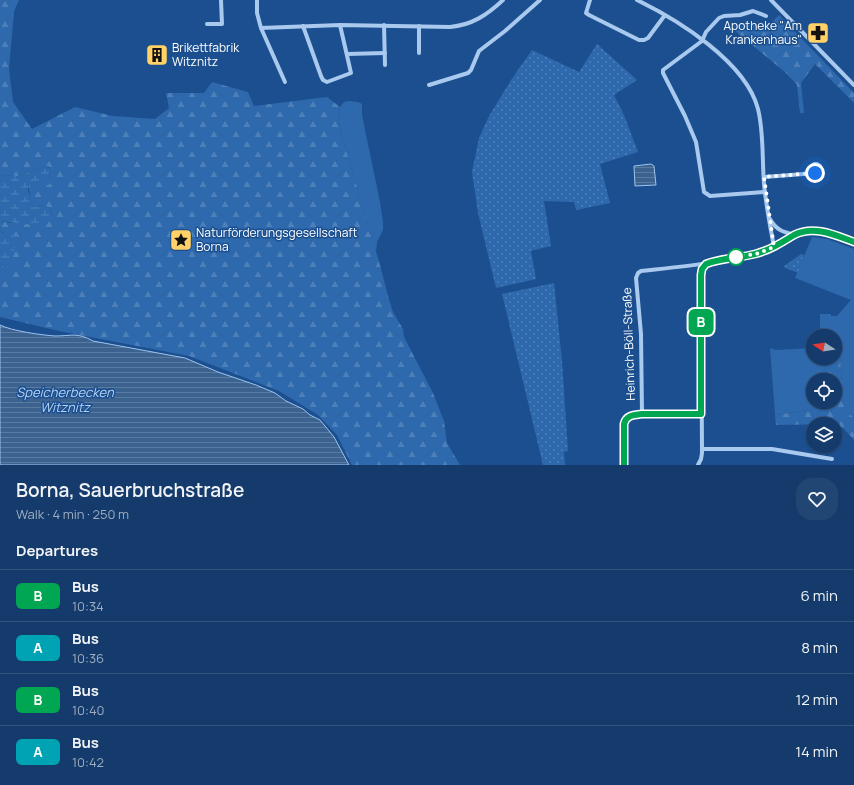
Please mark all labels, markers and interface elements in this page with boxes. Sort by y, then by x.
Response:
place label: Apotheke "Am Krankenhaus" [724,17,802,48]
pharmacy icon: Apotheke "Am Krankenhaus" [805,20,831,46]
place label: Brikettfabrik Witznitz [172,39,240,70]
building icon: Brikettfabrik Witznitz [144,42,170,68]
your location [805,163,825,183]
place label: Naturförderungsgesellschaft Borna [196,224,358,255]
place icon: Naturförderungsgesellschaft Borna [168,227,194,253]
unlabelled marker [727,248,745,266]
street label: Heinrich-Böll-Straße [618,287,639,401]
line badge: B [688,309,714,335]
text: B [697,312,705,331]
north arrow [806,329,842,365]
map controls [806,329,842,453]
button: locate [806,373,842,409]
water label: Speicherbecken Witznitz [16,383,115,416]
button: layers [806,417,842,453]
text: Borna, Sauerbruchstraße [16,477,244,503]
button: heart [796,478,838,520]
text: Walk · 4 min · 250 m [16,505,129,523]
text: Departures [16,540,98,561]
text: Bus [72,576,99,597]
text: 6 min [801,585,838,606]
text: B [34,586,42,605]
text: 10:34 [72,597,104,615]
text: Bus [72,628,99,649]
text: 8 min [801,637,838,658]
text: A [33,638,43,657]
text: 10:36 [72,649,104,667]
text: Bus [72,680,99,701]
text: 12 min [795,689,838,710]
text: B [34,690,42,709]
text: 10:40 [72,701,104,719]
text: Bus [72,732,99,753]
text: 14 min [795,741,838,762]
text: A [33,742,43,761]
text: 10:42 [72,753,104,771]

